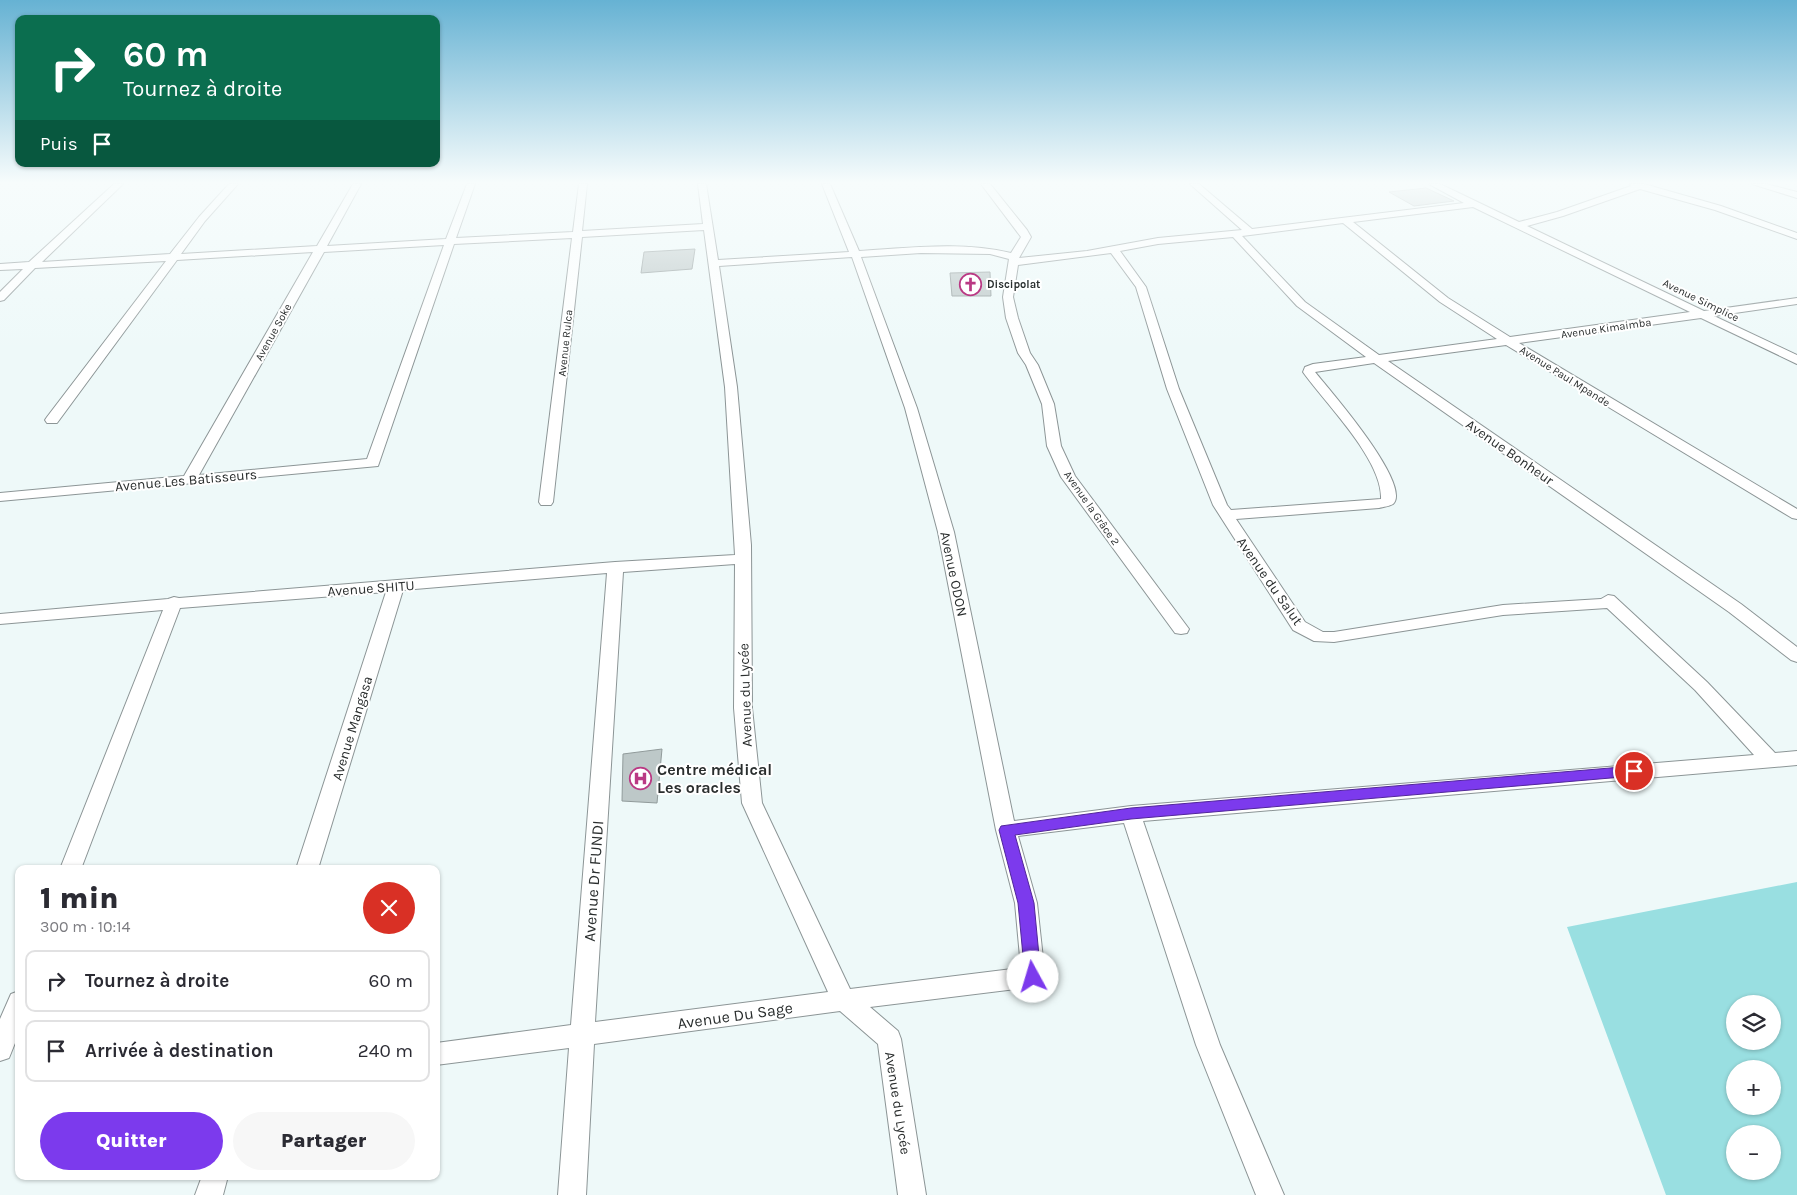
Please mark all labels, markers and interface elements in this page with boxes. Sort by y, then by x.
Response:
text: 60 m [123,34,208,75]
icon: right [40,35,105,100]
text: Tournez à droite [123,76,282,102]
icon: arrive [88,130,116,158]
text: Puis [40,133,78,155]
church icon: Discipolat [959,272,983,296]
street label: Avenue Simplice [1661,276,1741,325]
place label: Discipolat [987,278,1041,291]
street label: Avenue Soke [252,301,295,363]
street label: Avenue Rulca [556,309,575,377]
street label: Avenue Kimaimba [1560,316,1652,341]
street label: Avenue Paul Mpande [1517,343,1613,410]
street label: Avenue Bonheur [1462,416,1558,490]
street label: Avenue Les Batisseurs [114,466,258,495]
street label: Avenue la Grâce 2 [1061,469,1122,548]
street label: Avenue ODON [936,530,971,618]
street label: Avenue du Salut [1233,534,1306,628]
street label: Avenue SHITU [327,577,415,600]
street label: Avenue du Lycée [735,643,756,747]
street label: Avenue Mangasa [329,674,376,782]
pin [1613,750,1655,792]
icon: arrive [1620,757,1648,785]
place label: Centre médical Les oracles [657,760,772,797]
hospital icon: Centre médical Les oracles [629,766,653,790]
street label: Avenue Dr FUNDI [580,820,607,942]
text: 1 min [40,880,119,916]
button: close [363,882,415,934]
text: 300 m · 10:14 [40,917,130,936]
position arrow [1006,950,1058,1002]
icon: right [42,967,70,995]
text: Tournez à droite [85,970,229,992]
text: 60 m [369,970,413,992]
map controls [1726,995,1781,1180]
button: layers [1726,995,1781,1050]
street label: Avenue Du Sage [676,998,794,1033]
icon: arrive [42,1037,70,1065]
text: Arrivée à destination [85,1040,274,1062]
text: 240 m [358,1040,413,1062]
street label: Avenue du Lycée [881,1050,914,1156]
button: + [1726,1060,1781,1115]
button: Quitter [40,1112,223,1170]
button: Partager [233,1112,415,1170]
button: − [1726,1125,1781,1180]

